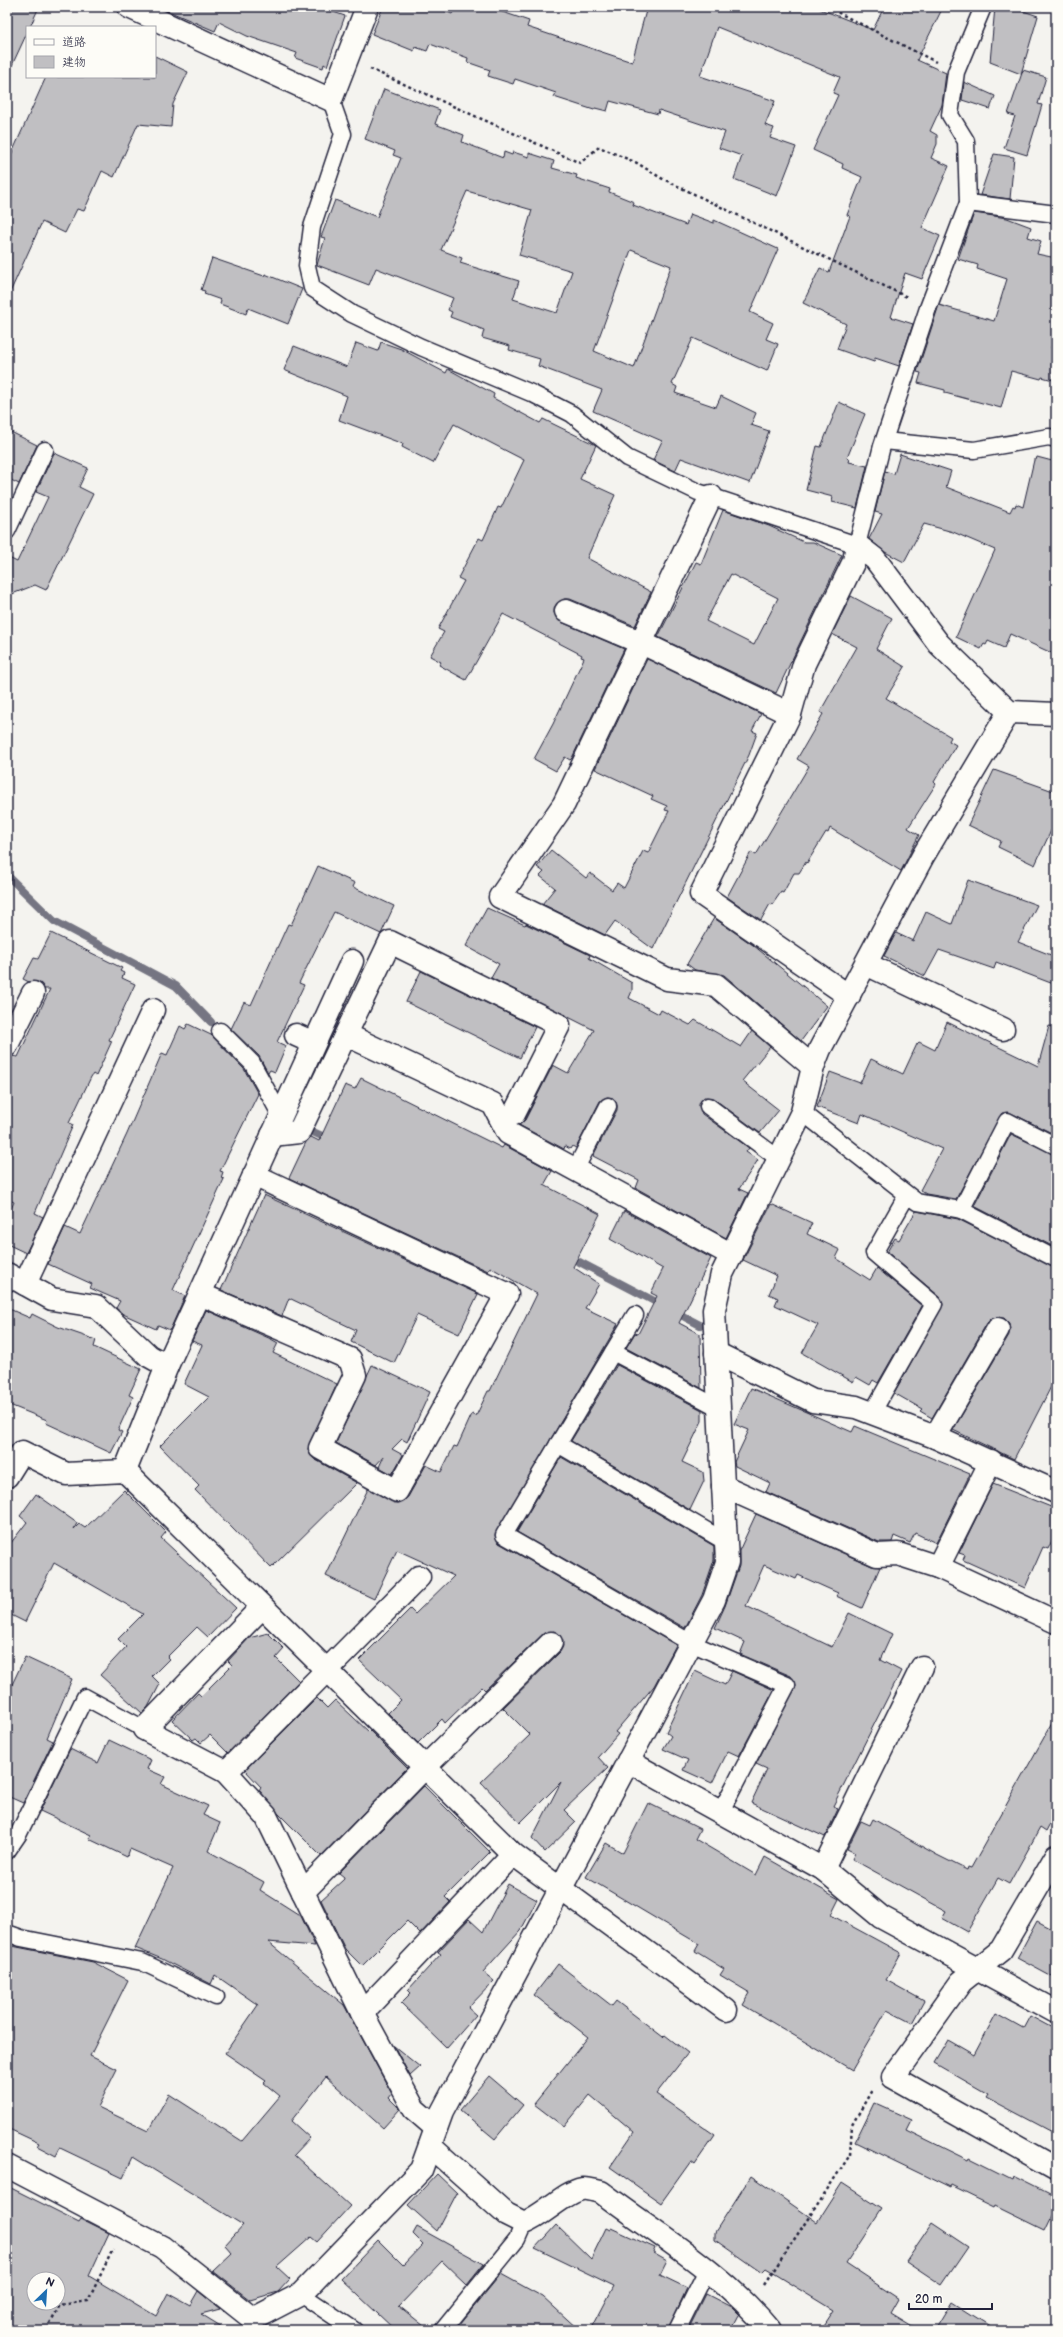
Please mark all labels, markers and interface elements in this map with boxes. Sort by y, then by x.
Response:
legend [26,26,156,78]
text: 道路 [62,35,86,50]
text: 建物 [62,55,86,70]
north arrow [26,2271,66,2311]
text: N [44,2275,57,2290]
scale bar [909,2285,992,2311]
text: 20 m [915,2292,942,2307]

